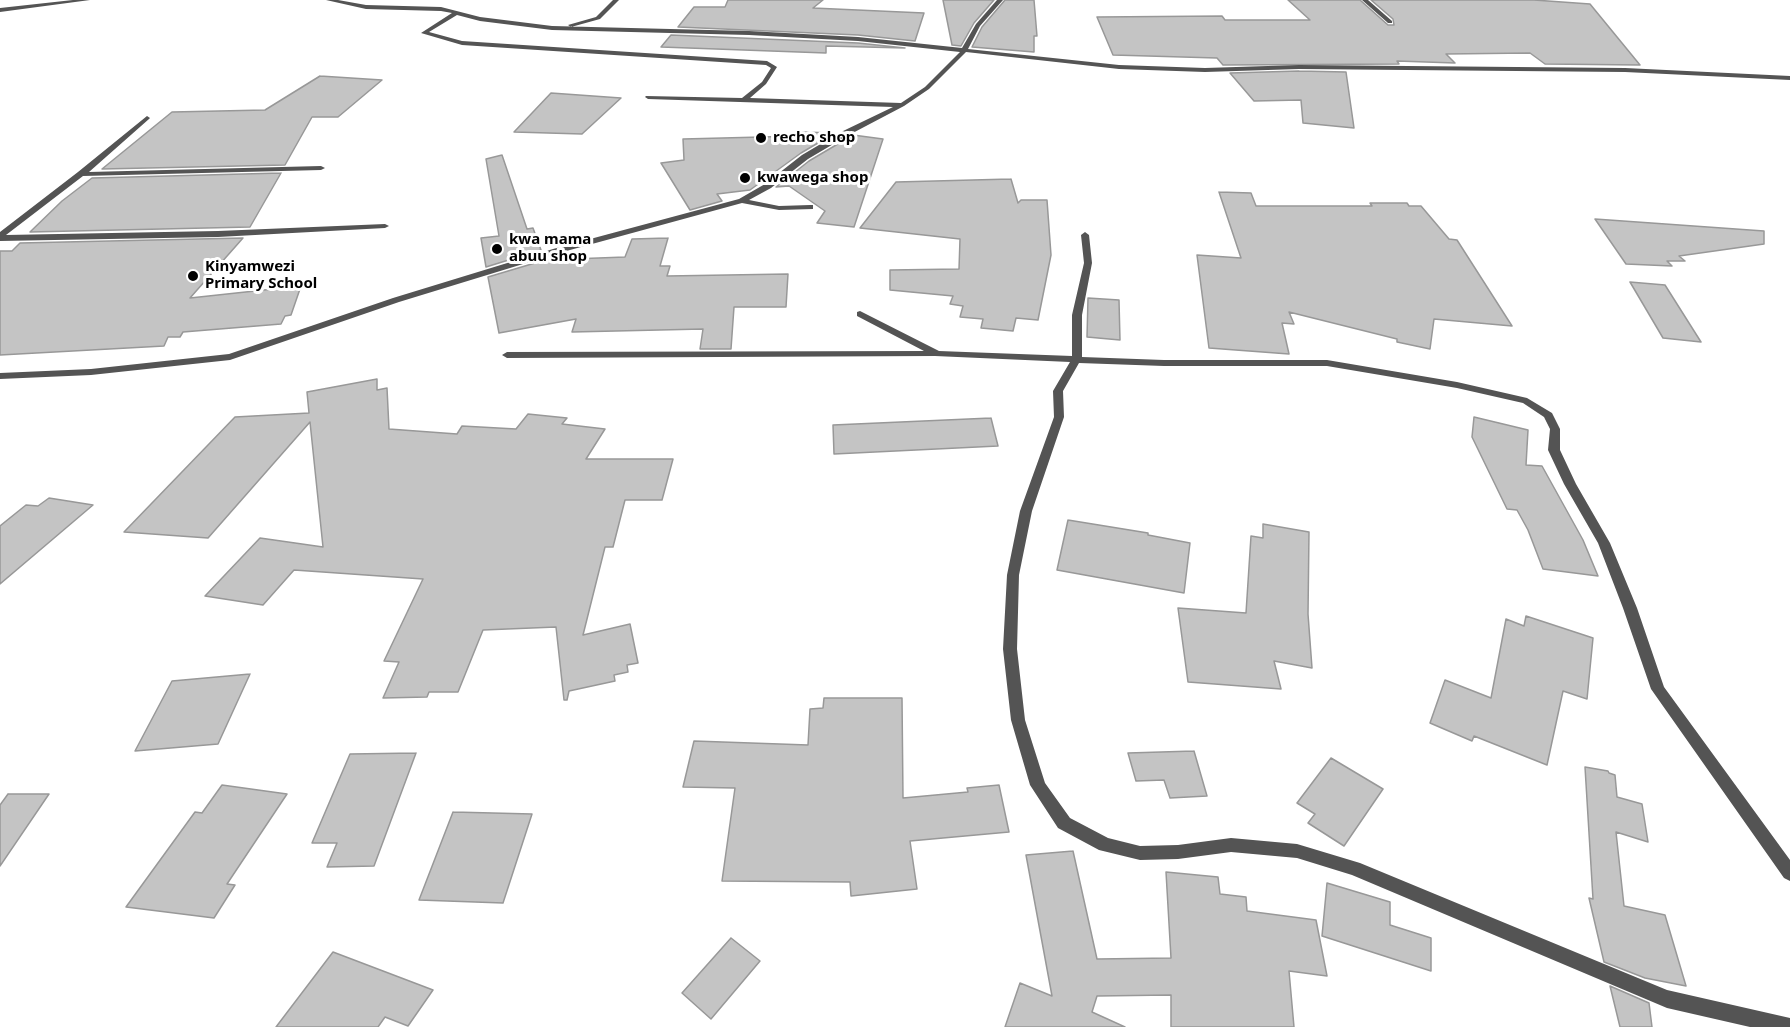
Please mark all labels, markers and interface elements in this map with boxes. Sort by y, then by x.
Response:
place label: recho shop [773,129,855,147]
marker: recho shop [754,131,768,145]
place label: kwawega shop [757,169,868,187]
marker: kwawega shop [738,171,752,185]
place label: kwa mama abuu shop [509,231,591,266]
marker: kwa mama abuu shop [490,242,504,256]
place label: Kinyamwezi Primary School [205,258,317,293]
marker: Kinyamwezi Primary School [186,269,200,283]

